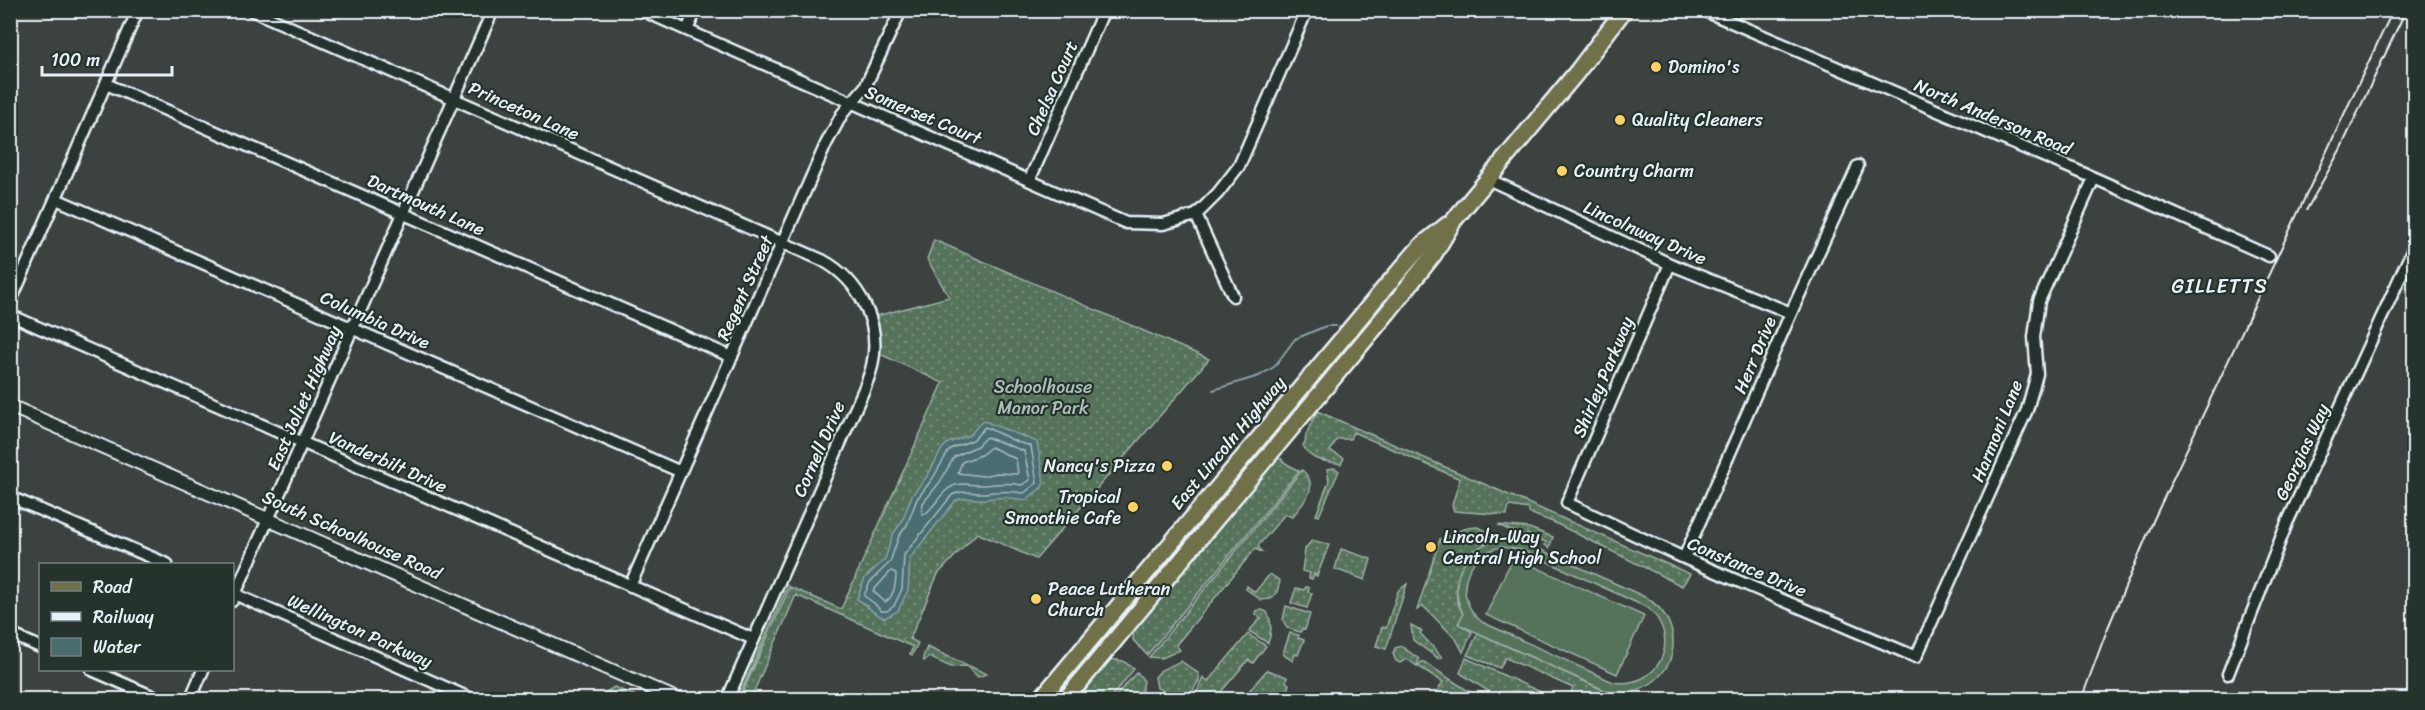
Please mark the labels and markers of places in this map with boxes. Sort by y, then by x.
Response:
place label: Domino's [1668,51,1740,83]
marker: Domino's [1649,60,1663,74]
place label: Quality Cleaners [1632,104,1764,136]
marker: Quality Cleaners [1613,113,1627,127]
place label: Country Charm [1574,155,1694,187]
marker: Country Charm [1555,164,1569,178]
place label: Nancy's Pizza [1044,450,1156,482]
marker: Nancy's Pizza [1160,459,1174,473]
place label: Tropical Smoothie Cafe [1004,481,1122,534]
marker: Tropical Smoothie Cafe [1126,500,1140,514]
place label: Lincoln-Way Central High School [1443,521,1602,574]
marker: Lincoln-Way Central High School [1424,540,1438,554]
place label: Peace Lutheran Church [1048,573,1170,626]
marker: Peace Lutheran Church [1029,592,1043,606]

